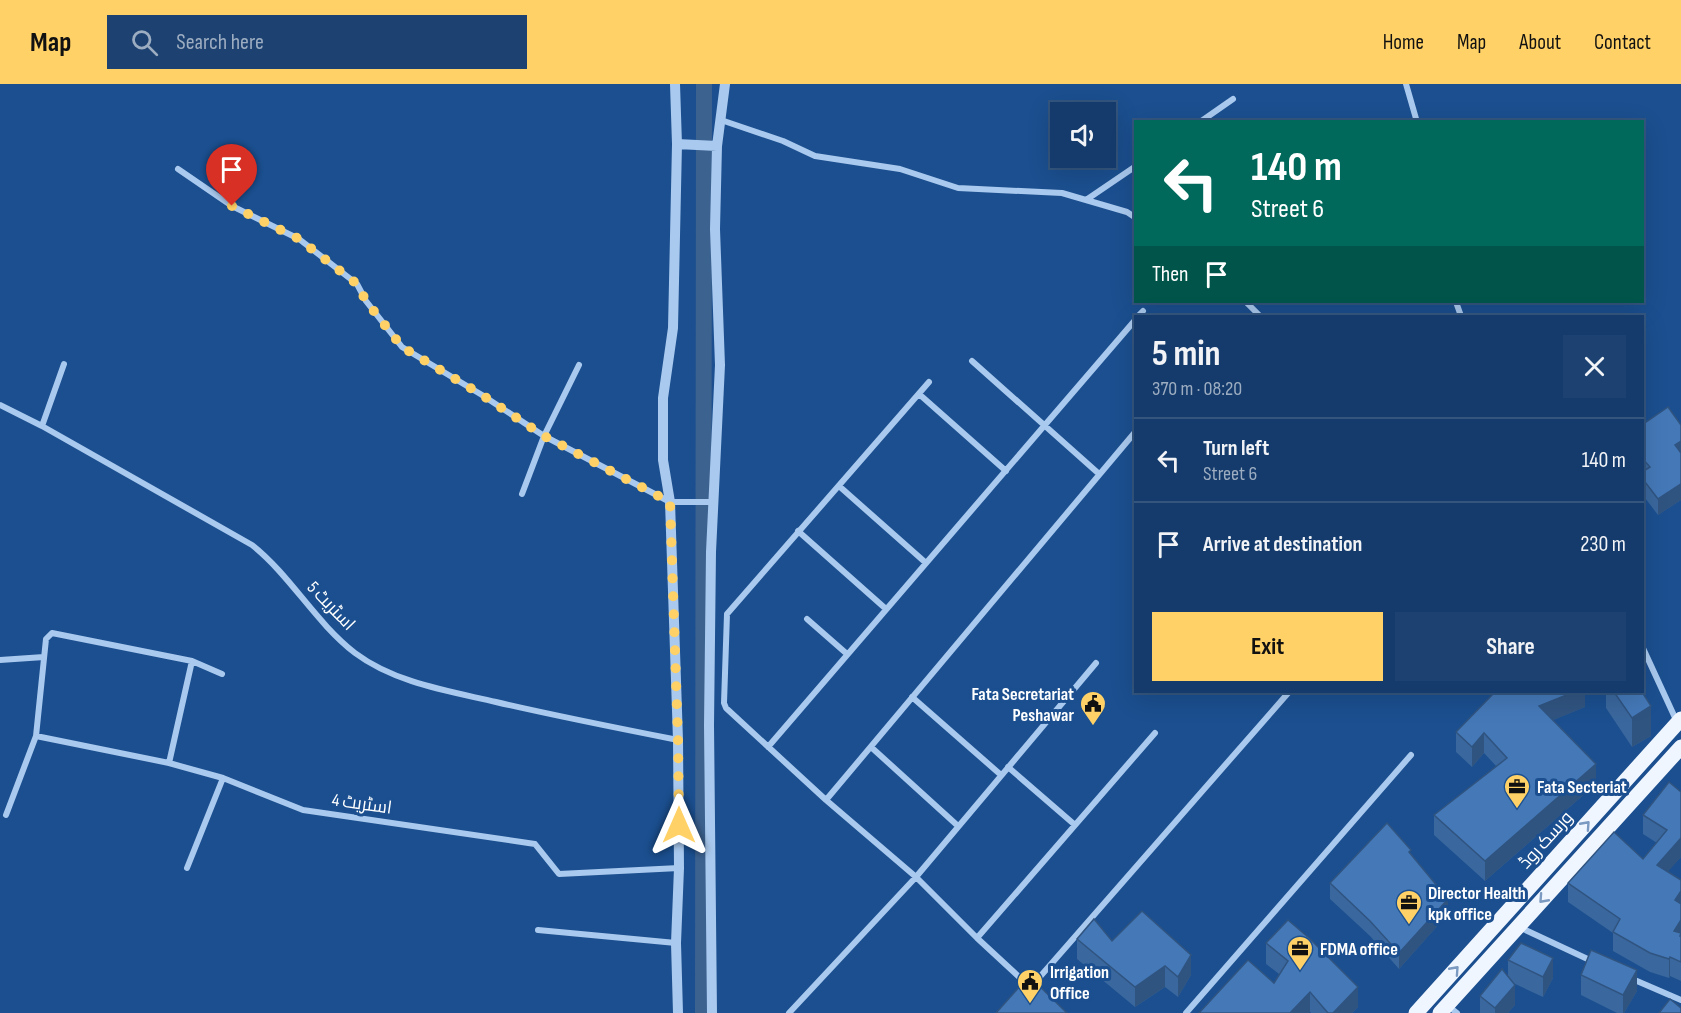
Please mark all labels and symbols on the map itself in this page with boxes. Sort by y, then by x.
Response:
pin [206,144,257,206]
street label: اسٹریٹ 5 [303,577,359,635]
place label: Fata Secretariat Peshawar [971,684,1074,726]
public building icon: Fata Secretariat Peshawar [1078,689,1108,727]
office icon: Fata Secteriat [1502,772,1532,810]
place label: Fata Secteriat [1537,777,1627,798]
street label: اسٹریٹ 4 [331,789,393,819]
position arrow [647,793,711,857]
street label: ورسک روڈ [1515,807,1577,873]
one-way arrow [1578,821,1589,832]
place label: Director Health kpk office [1428,883,1526,925]
office icon: Director Health kpk office [1394,888,1424,926]
one-way arrow [1539,893,1550,903]
office icon: FDMA office [1285,934,1315,972]
place label: FDMA office [1320,939,1398,960]
place label: Irrigation Office [1050,962,1109,1004]
one-way arrow [1448,966,1459,976]
public building icon: Irrigation Office [1015,967,1045,1005]

